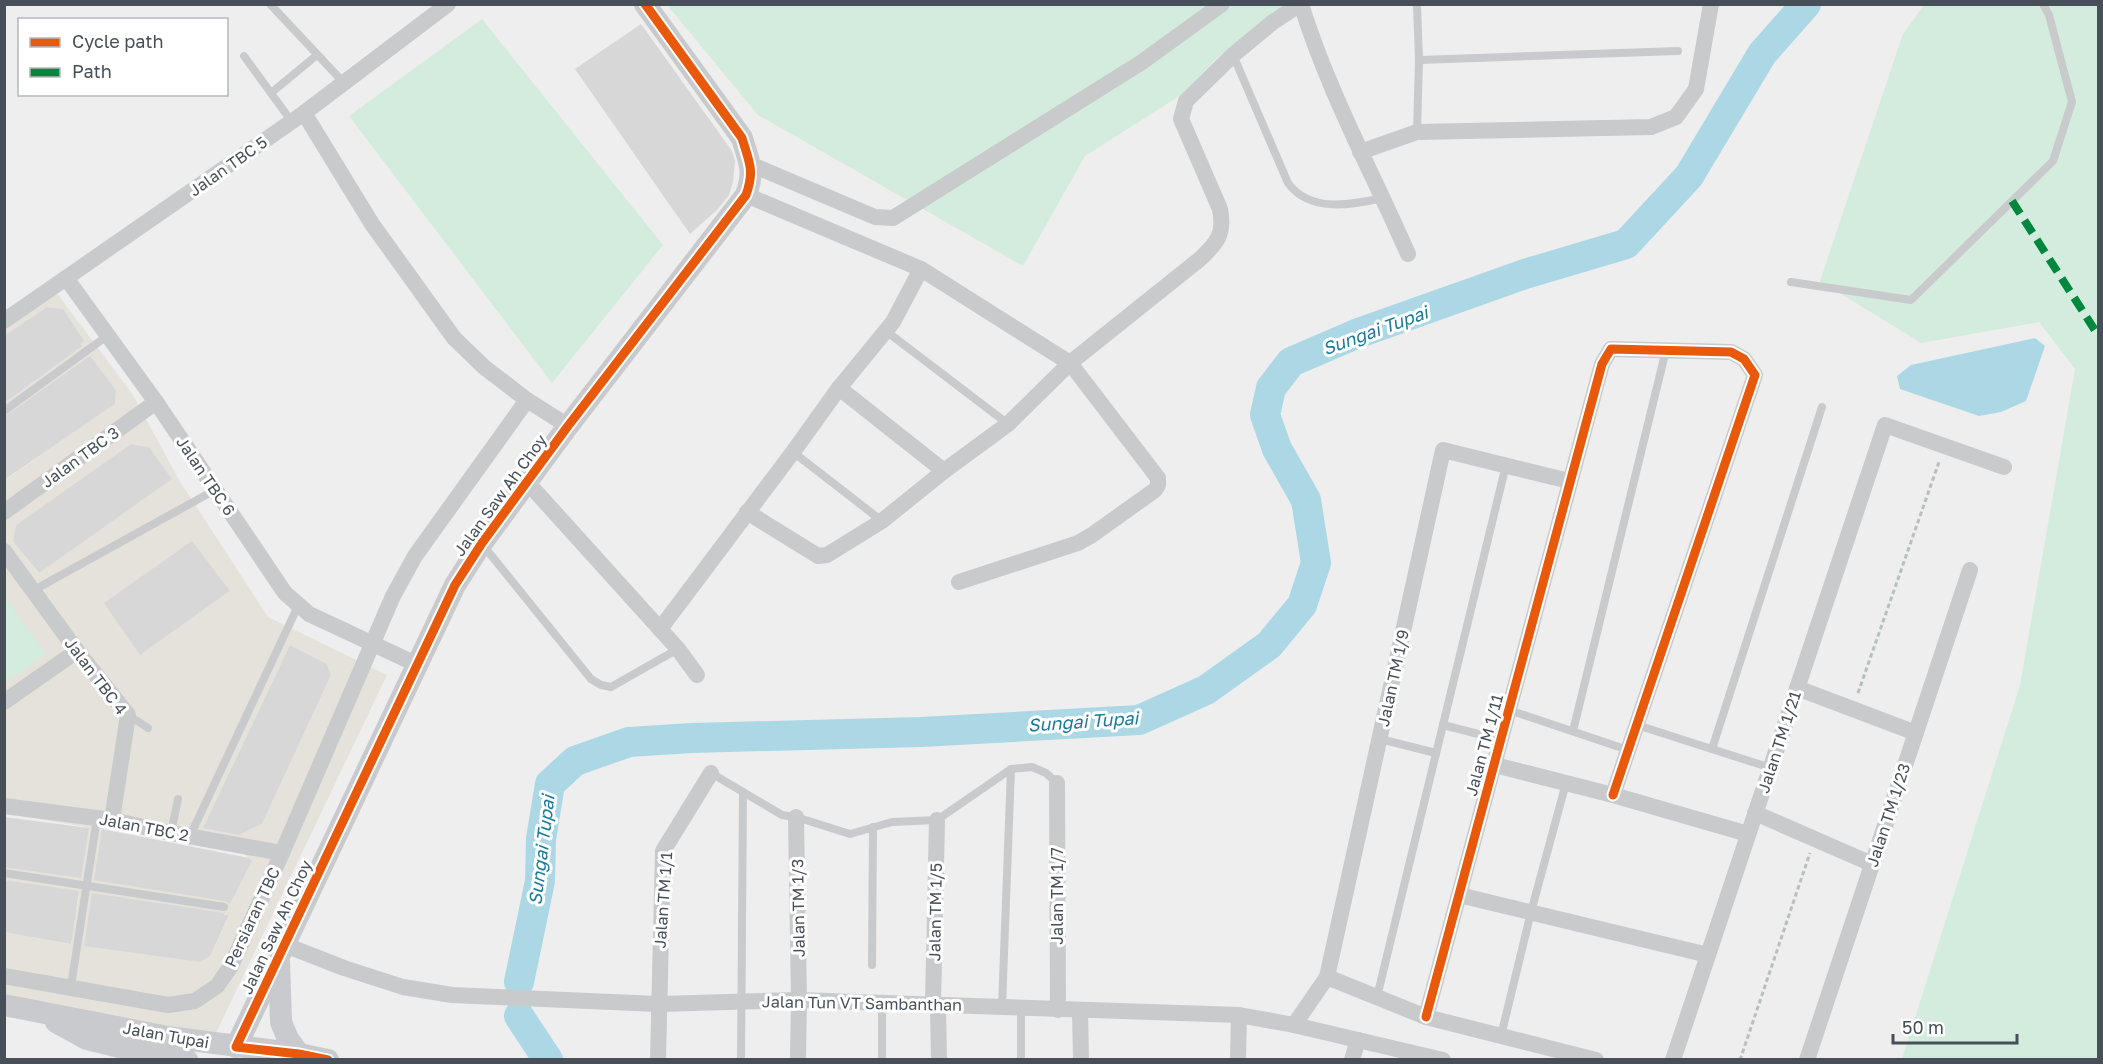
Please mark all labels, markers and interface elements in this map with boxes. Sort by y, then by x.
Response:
legend [18,18,228,96]
text: Cycle path [72,30,164,52]
text: Path [72,60,112,82]
street label: Jalan TBC 5 [185,132,271,200]
water label: Sungai Tupai [1319,300,1433,359]
street label: Jalan TBC 3 [37,422,123,492]
street label: Jalan Saw Ah Choy [449,430,551,560]
street label: Jalan TBC 6 [172,433,240,519]
street label: Jalan TM 1/9 [1373,628,1413,728]
street label: Jalan TBC 4 [61,634,131,718]
street label: Jalan TM 1/21 [1753,688,1805,796]
street label: Jalan TM 1/11 [1461,692,1507,798]
water label: Sungai Tupai [1027,706,1141,736]
street label: Jalan TM 1/23 [1862,761,1914,869]
water label: Sungai Tupai [523,792,559,906]
street label: Jalan TBC 2 [98,809,190,845]
street label: Jalan TM 1/7 [1047,847,1067,945]
street label: Jalan TM 1/1 [650,851,676,949]
street label: Jalan Saw Ah Choy [236,857,316,997]
street label: Jalan TM 1/3 [787,859,809,957]
street label: Jalan TM 1/5 [924,863,946,961]
street label: Persiaran TBC [220,864,284,970]
street label: Jalan Tun VT Sambanthan [762,991,962,1015]
scale bar [1893,1007,2018,1045]
text: 50 m [1902,1016,1944,1038]
street label: Jalan Tupai [121,1018,211,1052]

